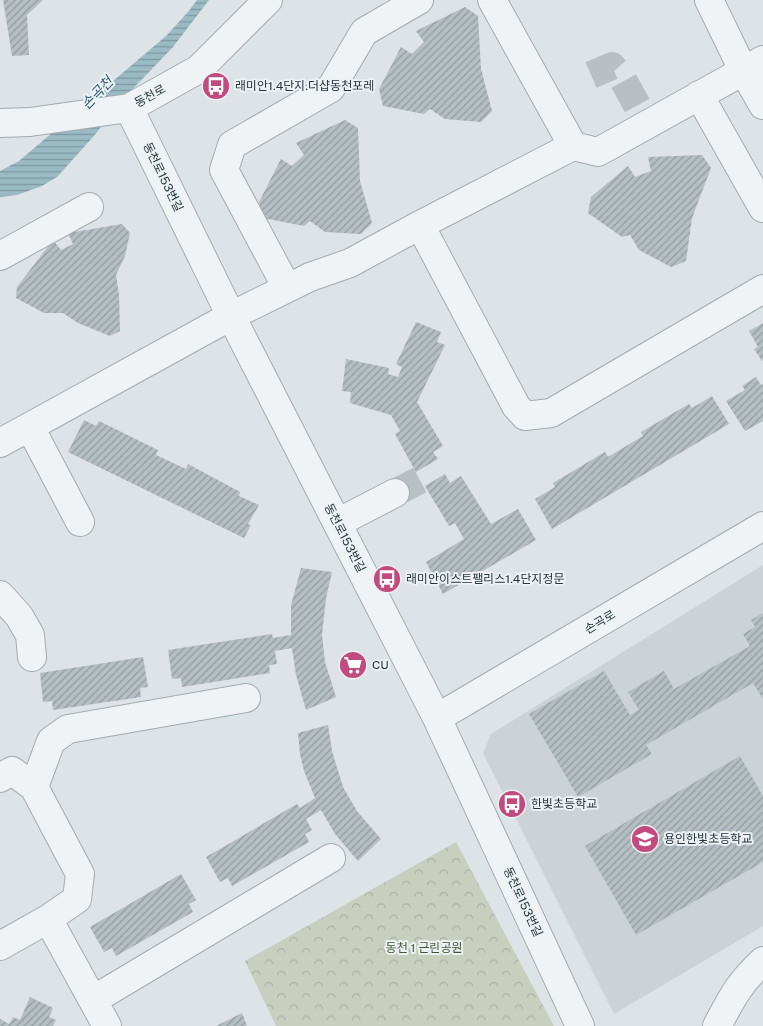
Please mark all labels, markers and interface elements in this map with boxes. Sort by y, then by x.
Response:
bus stop icon: 래미안1.4단지.더샵동천포레 [201,71,231,101]
water label: 손곡천 [78,73,117,112]
place label: 래미안1.4단지.더샵동천포레 [235,79,374,93]
street label: 동천로 [132,82,168,110]
street label: 동천로153번길 [140,140,186,214]
street label: 동천로153번길 [322,501,368,575]
bus stop icon: 래미안이스트팰리스1.4단지정문 [372,564,402,594]
place label: 래미안이스트팰리스1.4단지정문 [406,572,565,586]
street label: 손곡로 [582,607,618,637]
supermarket icon: CU [338,650,368,680]
place label: CU [372,658,389,672]
bus stop icon: 한빛초등학교 [497,789,527,819]
place label: 한빛초등학교 [531,797,597,811]
school or university icon: 용인한빛초등학교 [630,824,660,854]
place label: 용인한빛초등학교 [664,832,752,846]
street label: 동천로153번길 [501,865,545,939]
park label: 동천 1 근린공원 [386,941,462,955]

